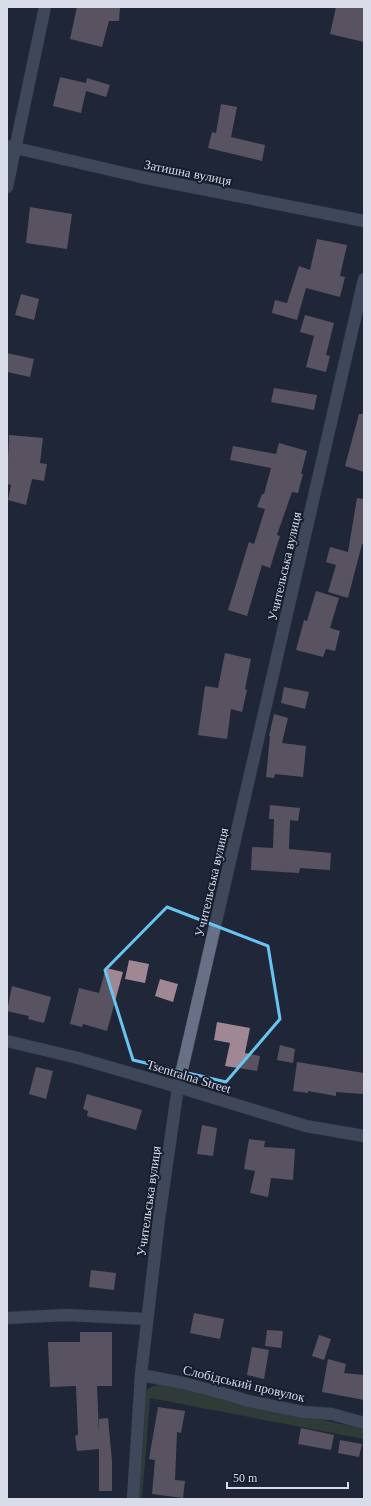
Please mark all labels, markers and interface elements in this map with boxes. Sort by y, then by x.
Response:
street label: Затишна вулиця [143,157,233,188]
street label: Учительська вулиця [265,510,304,622]
street label: Учительська вулиця [192,826,231,938]
street label: Tsentralna Street [145,1057,233,1097]
street label: Учительська вулиця [133,1145,164,1257]
street label: Слобідський провулок [182,1362,307,1405]
scale bar [227,1464,348,1490]
text: 50 m [233,1471,258,1485]

